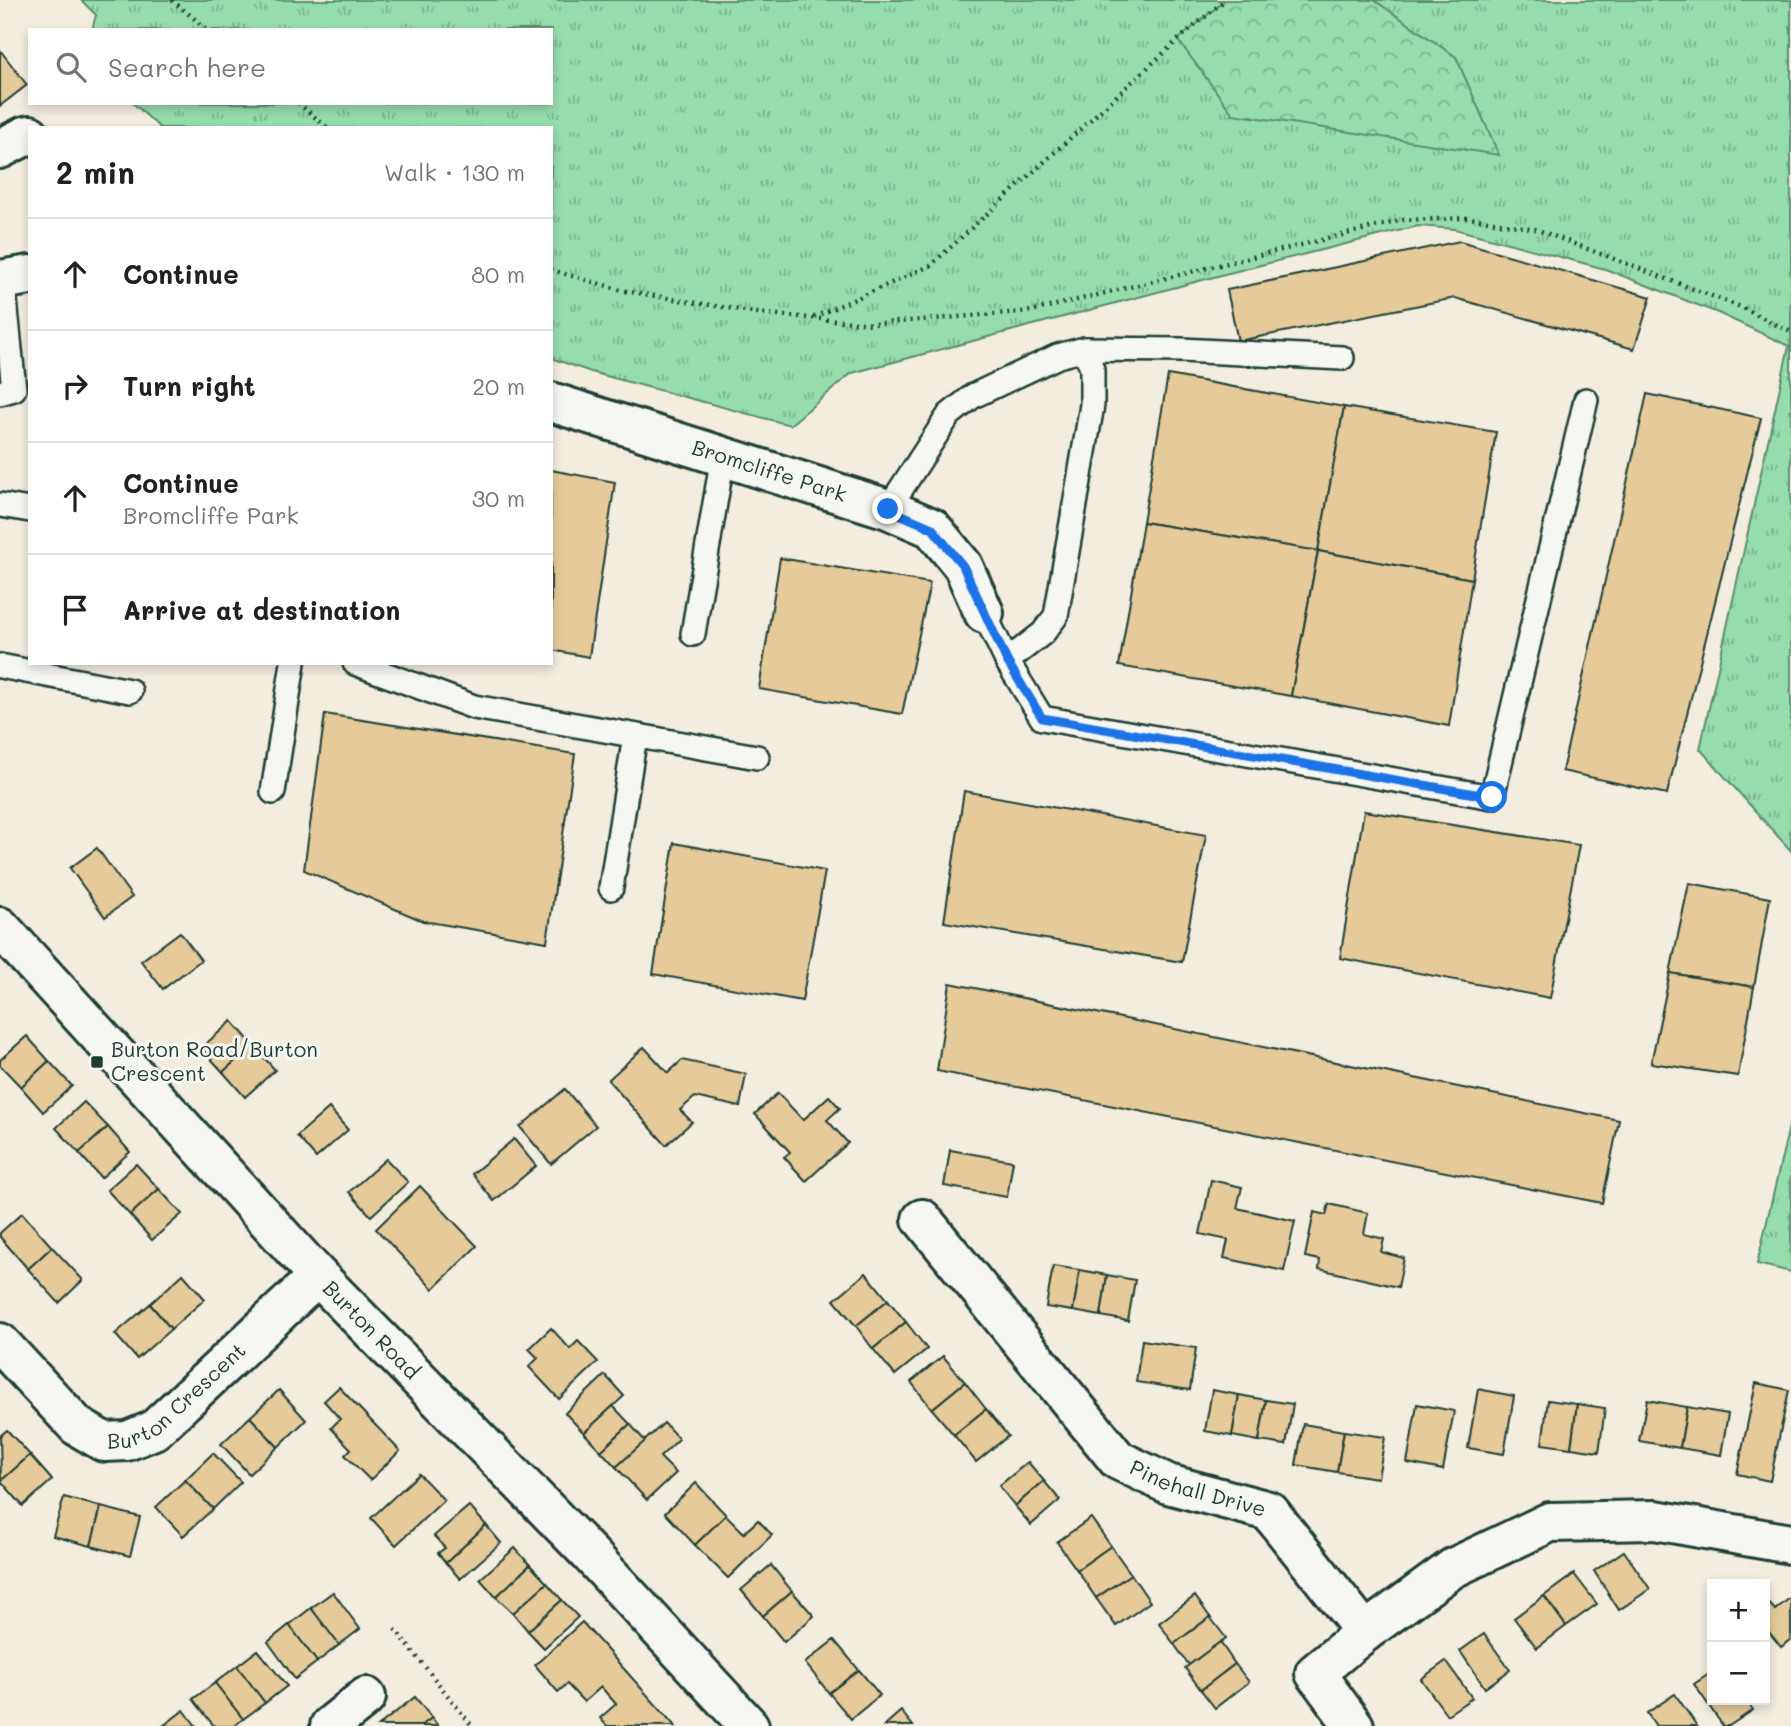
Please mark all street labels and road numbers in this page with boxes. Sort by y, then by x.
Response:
street label: Bromcliffe Park [689,433,850,507]
street label: Burton Road [318,1274,426,1384]
street label: Burton Crescent [107,1336,251,1454]
street label: Pinehall Drive [1126,1453,1269,1522]

